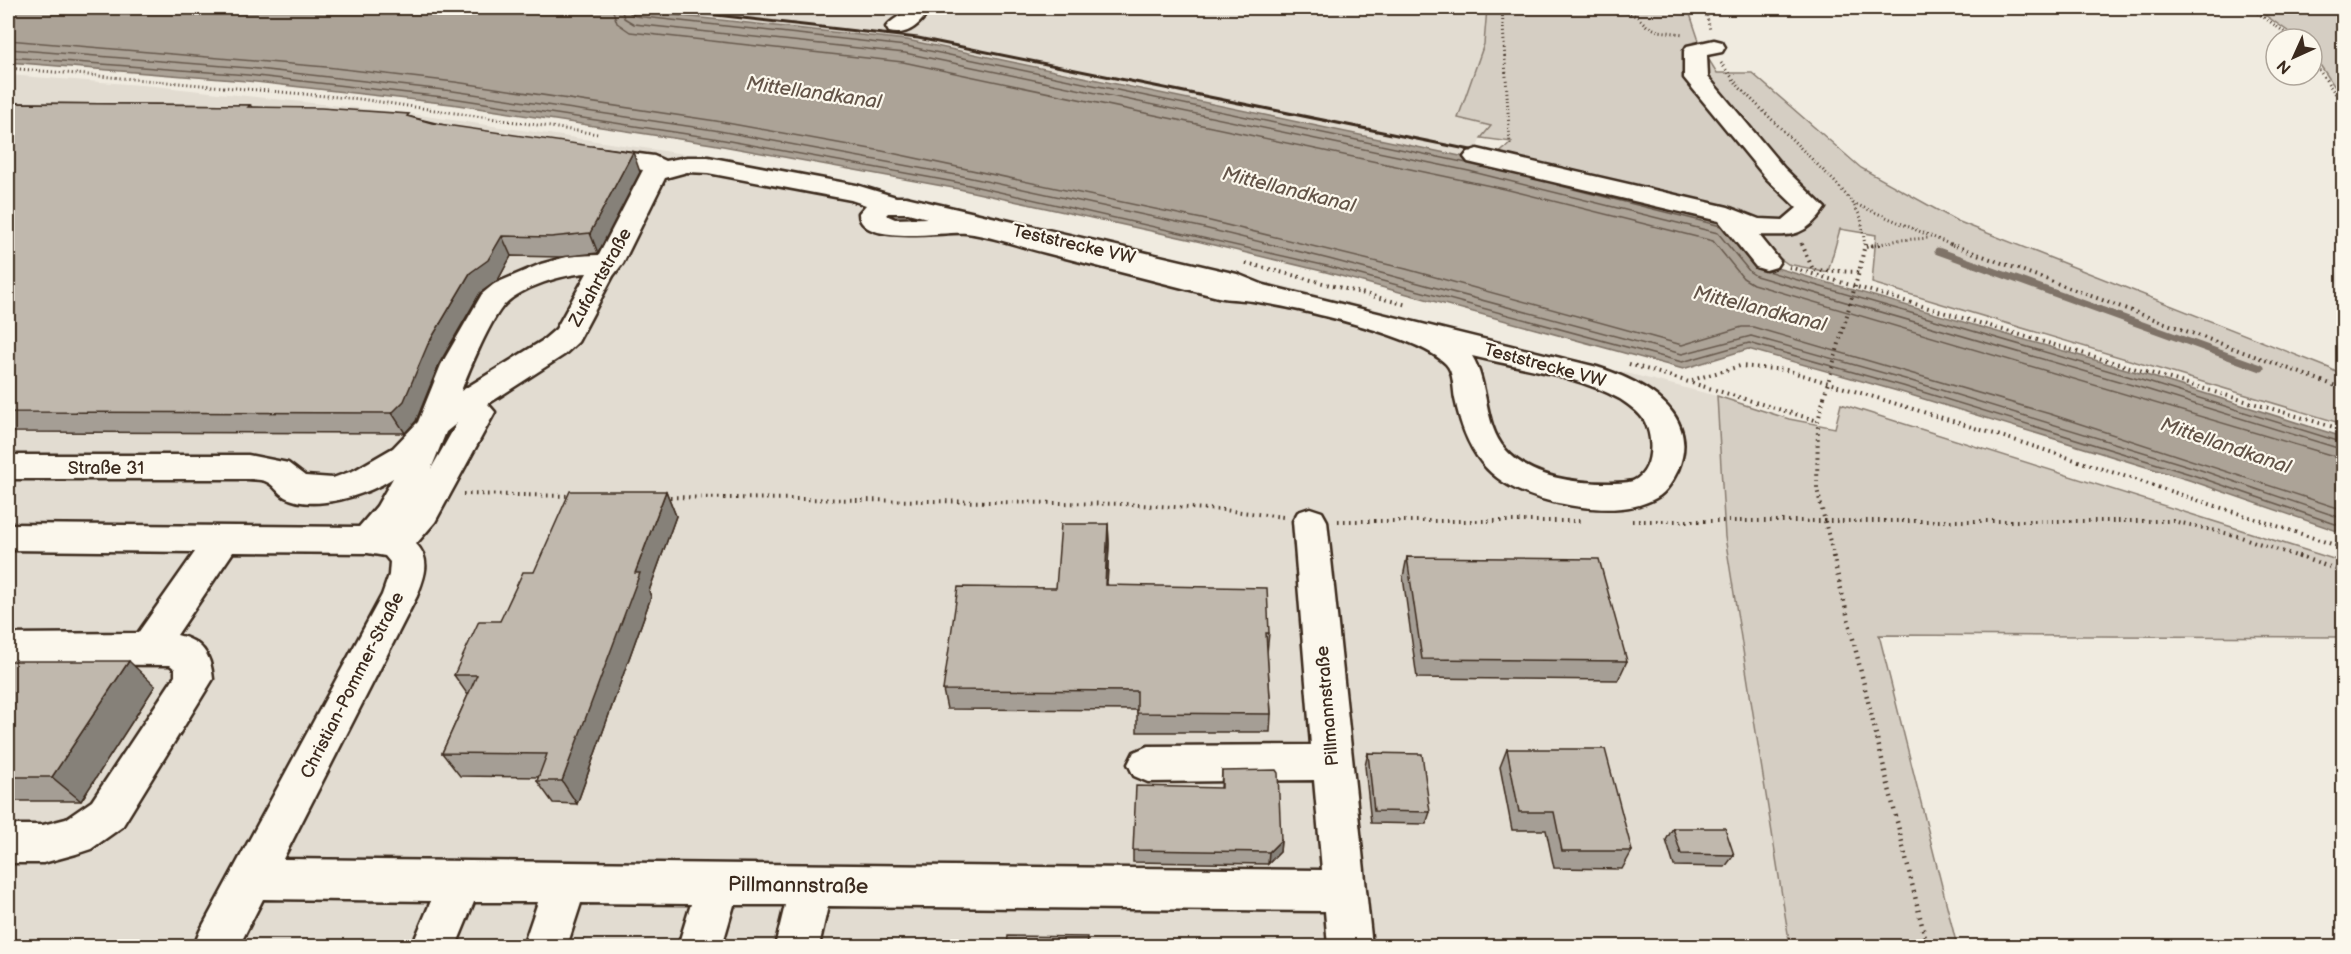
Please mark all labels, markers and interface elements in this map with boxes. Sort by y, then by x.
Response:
north arrow [2264,27,2324,87]
text: N [2273,56,2295,78]
water label: Mittellandkanal [745,72,884,115]
water label: Mittellandkanal [1220,162,1359,218]
street label: Teststrecke VW [1010,220,1138,269]
street label: Zufahrtstraße [564,224,636,331]
water label: Mittellandkanal [1691,281,1830,337]
street label: Teststrecke VW [1481,339,1609,392]
water label: Mittellandkanal [2157,412,2295,480]
street label: Straße 31 [68,458,144,479]
street label: Christian-Pommer-Straße [296,588,409,782]
street label: Pillmannstraße [1312,645,1343,767]
street label: Pillmannstraße [728,872,868,899]

